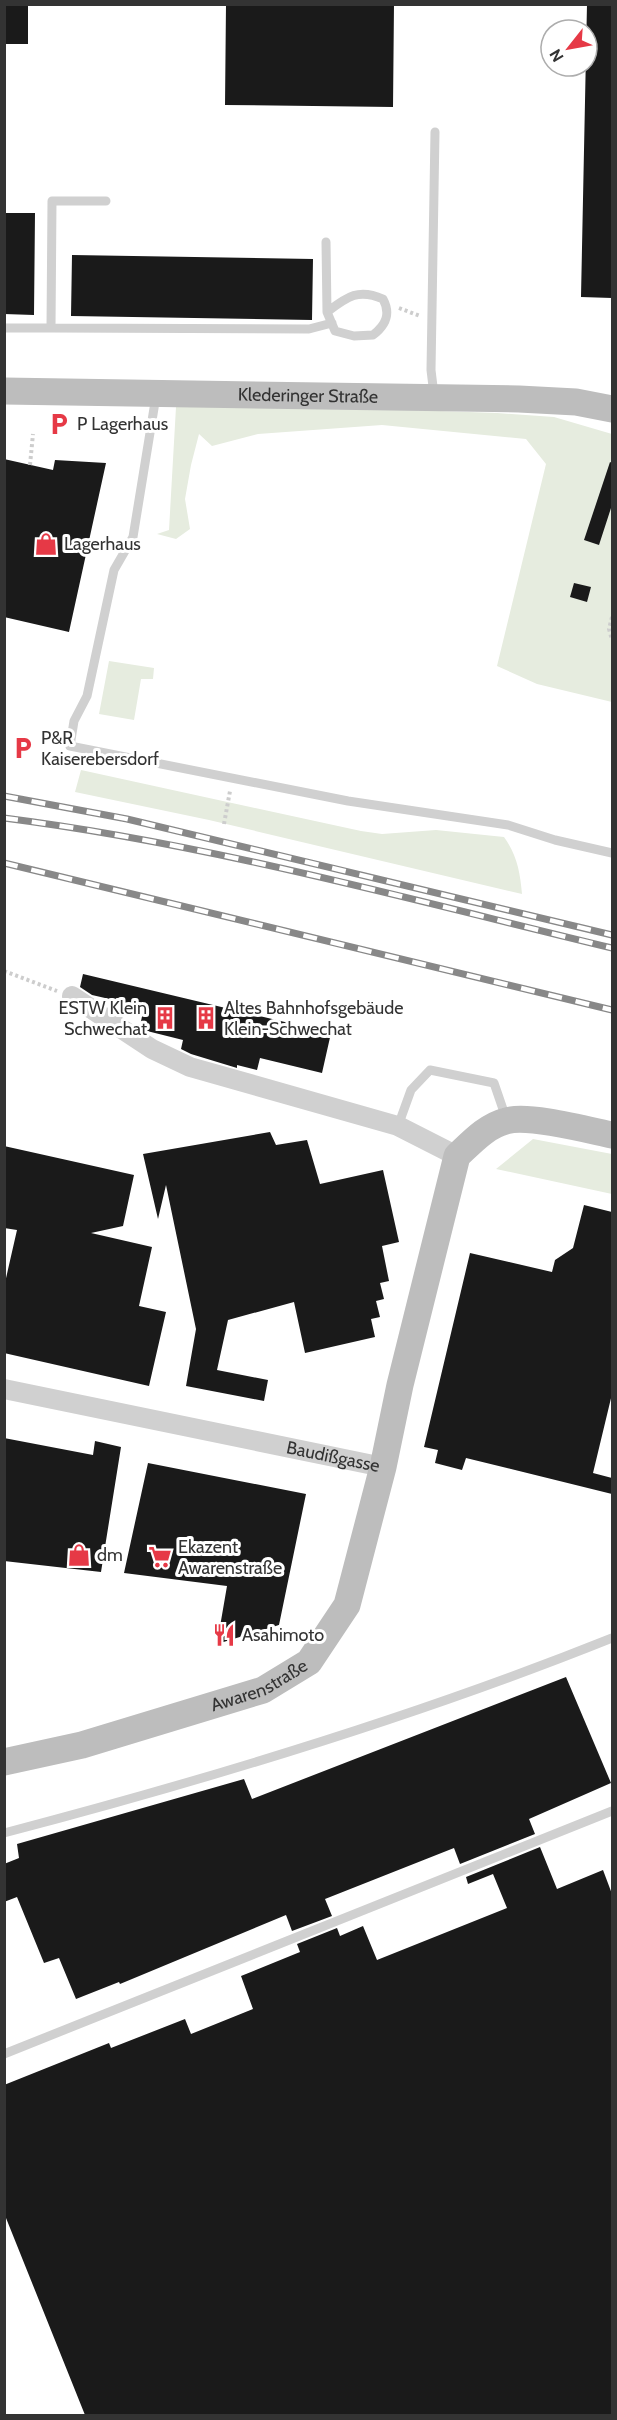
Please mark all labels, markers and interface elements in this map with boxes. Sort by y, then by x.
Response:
north arrow [539,18,599,78]
text: N [546,46,568,65]
street label: Klederinger Straße [238,384,378,408]
parking icon: P Lagerhaus [46,411,72,437]
place label: P Lagerhaus [77,413,168,435]
shop icon: Lagerhaus [33,531,59,557]
place label: Lagerhaus [64,533,141,555]
place label: P&R Kaiserebersdorf [41,727,159,770]
parking icon: P&R Kaiserebersdorf [10,735,36,761]
place label: ESTW Klein Schwechat [58,997,147,1040]
place label: Altes Bahnhofsgebäude Klein-Schwechat [224,997,403,1040]
building icon: ESTW Klein Schwechat [152,1005,178,1031]
building icon: Altes Bahnhofsgebäude Klein-Schwechat [193,1005,219,1031]
street label: Baudißgasse [284,1436,382,1477]
place label: Ekazent Awarenstraße [178,1536,282,1579]
shop icon: dm [66,1542,92,1568]
place label: dm [97,1544,123,1566]
supermarket icon: Ekazent Awarenstraße [147,1544,173,1570]
restaurant icon: Asahimoto [211,1622,237,1648]
place label: Asahimoto [242,1624,324,1646]
street label: Awarenstraße [208,1655,312,1716]

